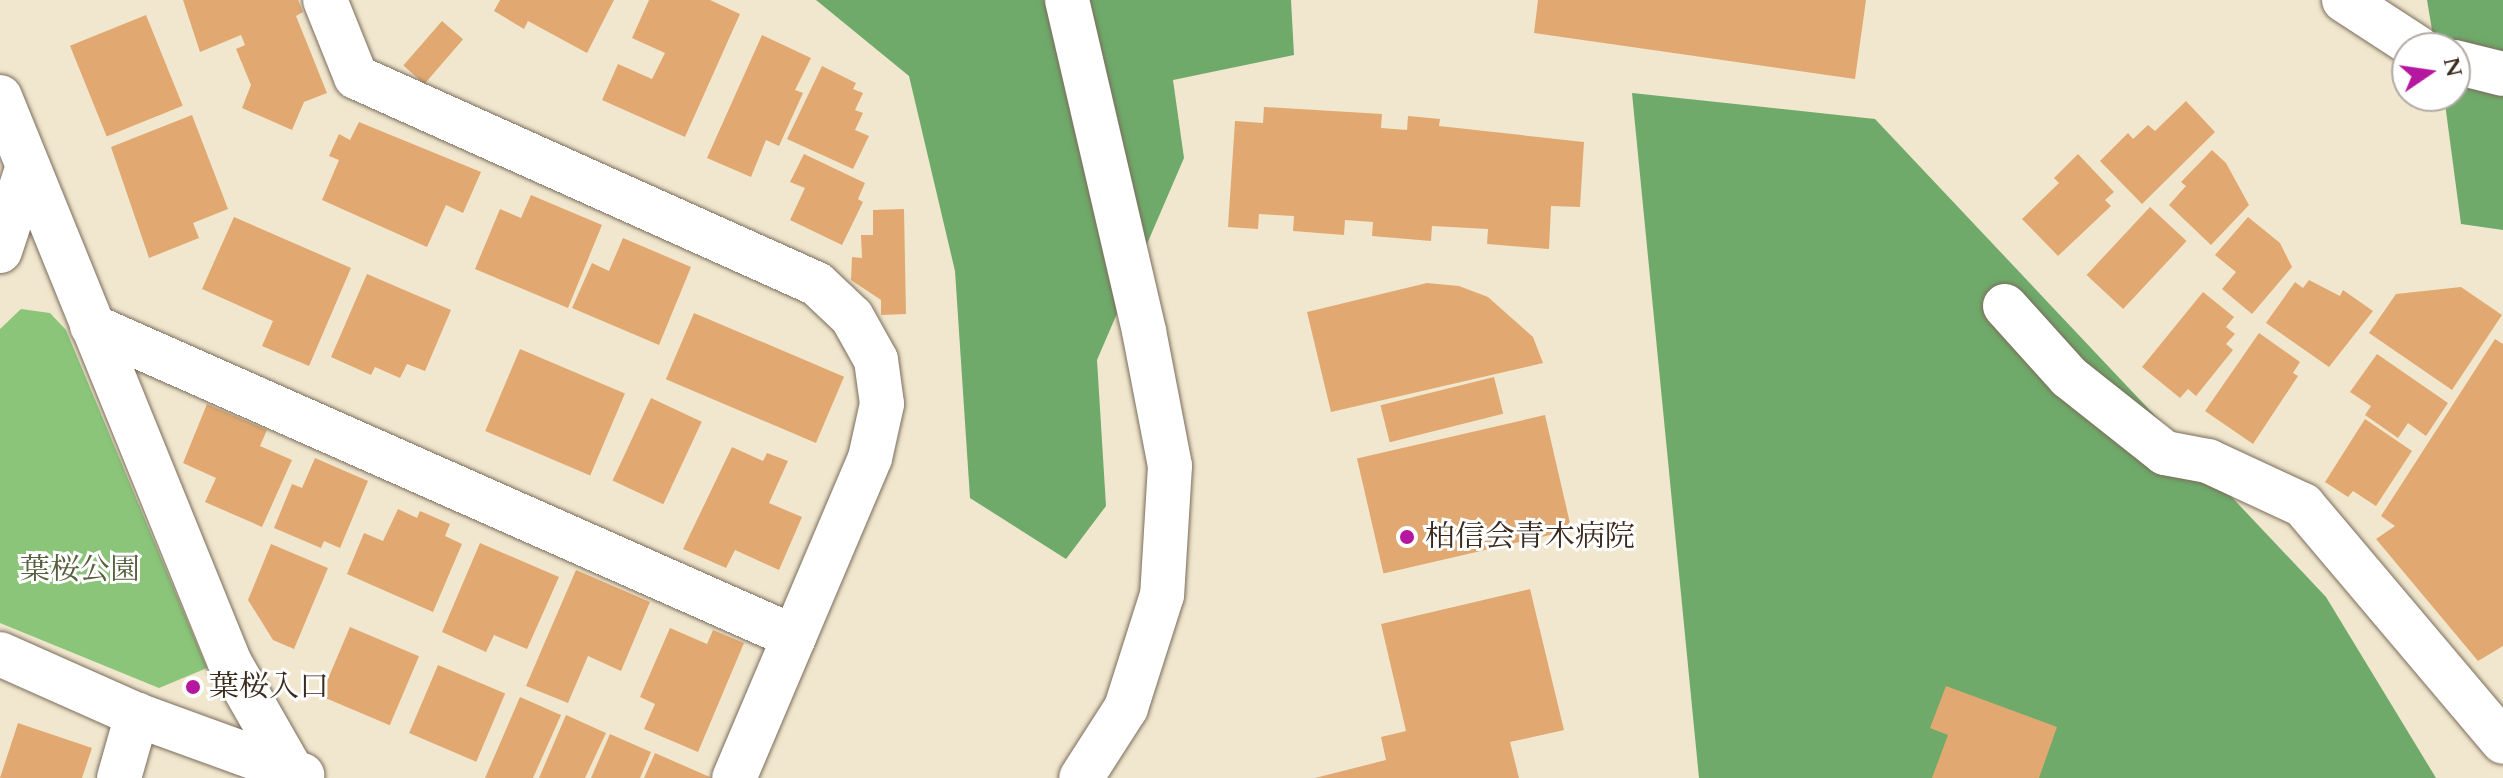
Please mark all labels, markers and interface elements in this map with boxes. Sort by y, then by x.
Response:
north arrow [2391,32,2471,112]
text: N [2436,54,2469,80]
place label: 柏信会青木病院 [1425,519,1635,555]
marker: 柏信会青木病院 [1396,526,1418,548]
park label: 葉桜公園 [20,552,140,588]
place label: 葉桜入口 [209,669,329,705]
marker: 葉桜入口 [184,678,202,696]

